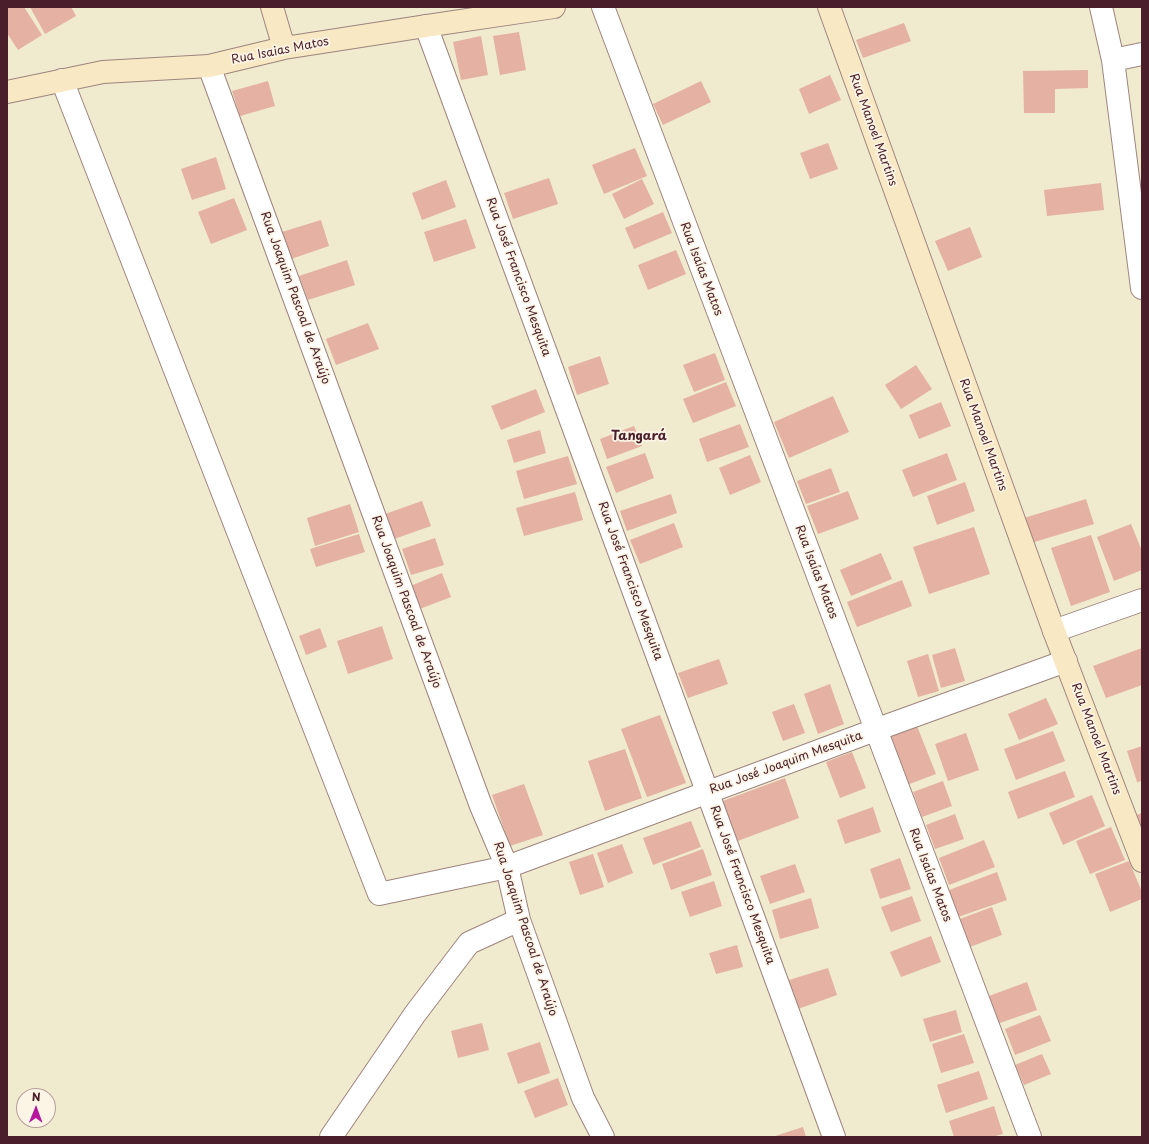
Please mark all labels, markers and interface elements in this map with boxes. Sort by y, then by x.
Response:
street label: Rua Isaias Matos [230,34,330,68]
street label: Rua Manoel Martins [846,72,900,188]
street label: Rua José Francisco Mesquita [483,196,553,358]
street label: Rua Joaquim Pascoal de Araújo [257,210,333,386]
street label: Rua Isaías Matos [677,220,725,318]
street label: Rua Manoel Martins [956,377,1010,493]
district label: Tangará [611,428,667,444]
street label: Rua José Francisco Mesquita [595,500,665,662]
street label: Rua Joaquim Pascoal de Araújo [368,514,444,690]
street label: Rua Isaías Matos [792,523,840,621]
street label: Rua Manoel Martins [1068,681,1124,797]
street label: Rua José Joaquim Mesquita [708,729,864,797]
street label: Rua José Francisco Mesquita [707,804,777,966]
street label: Rua Isaías Matos [906,826,954,924]
street label: Rua Joaquim Pascoal de Araújo [490,840,560,1018]
north arrow [16,1088,56,1128]
text: N [32,1088,41,1105]

